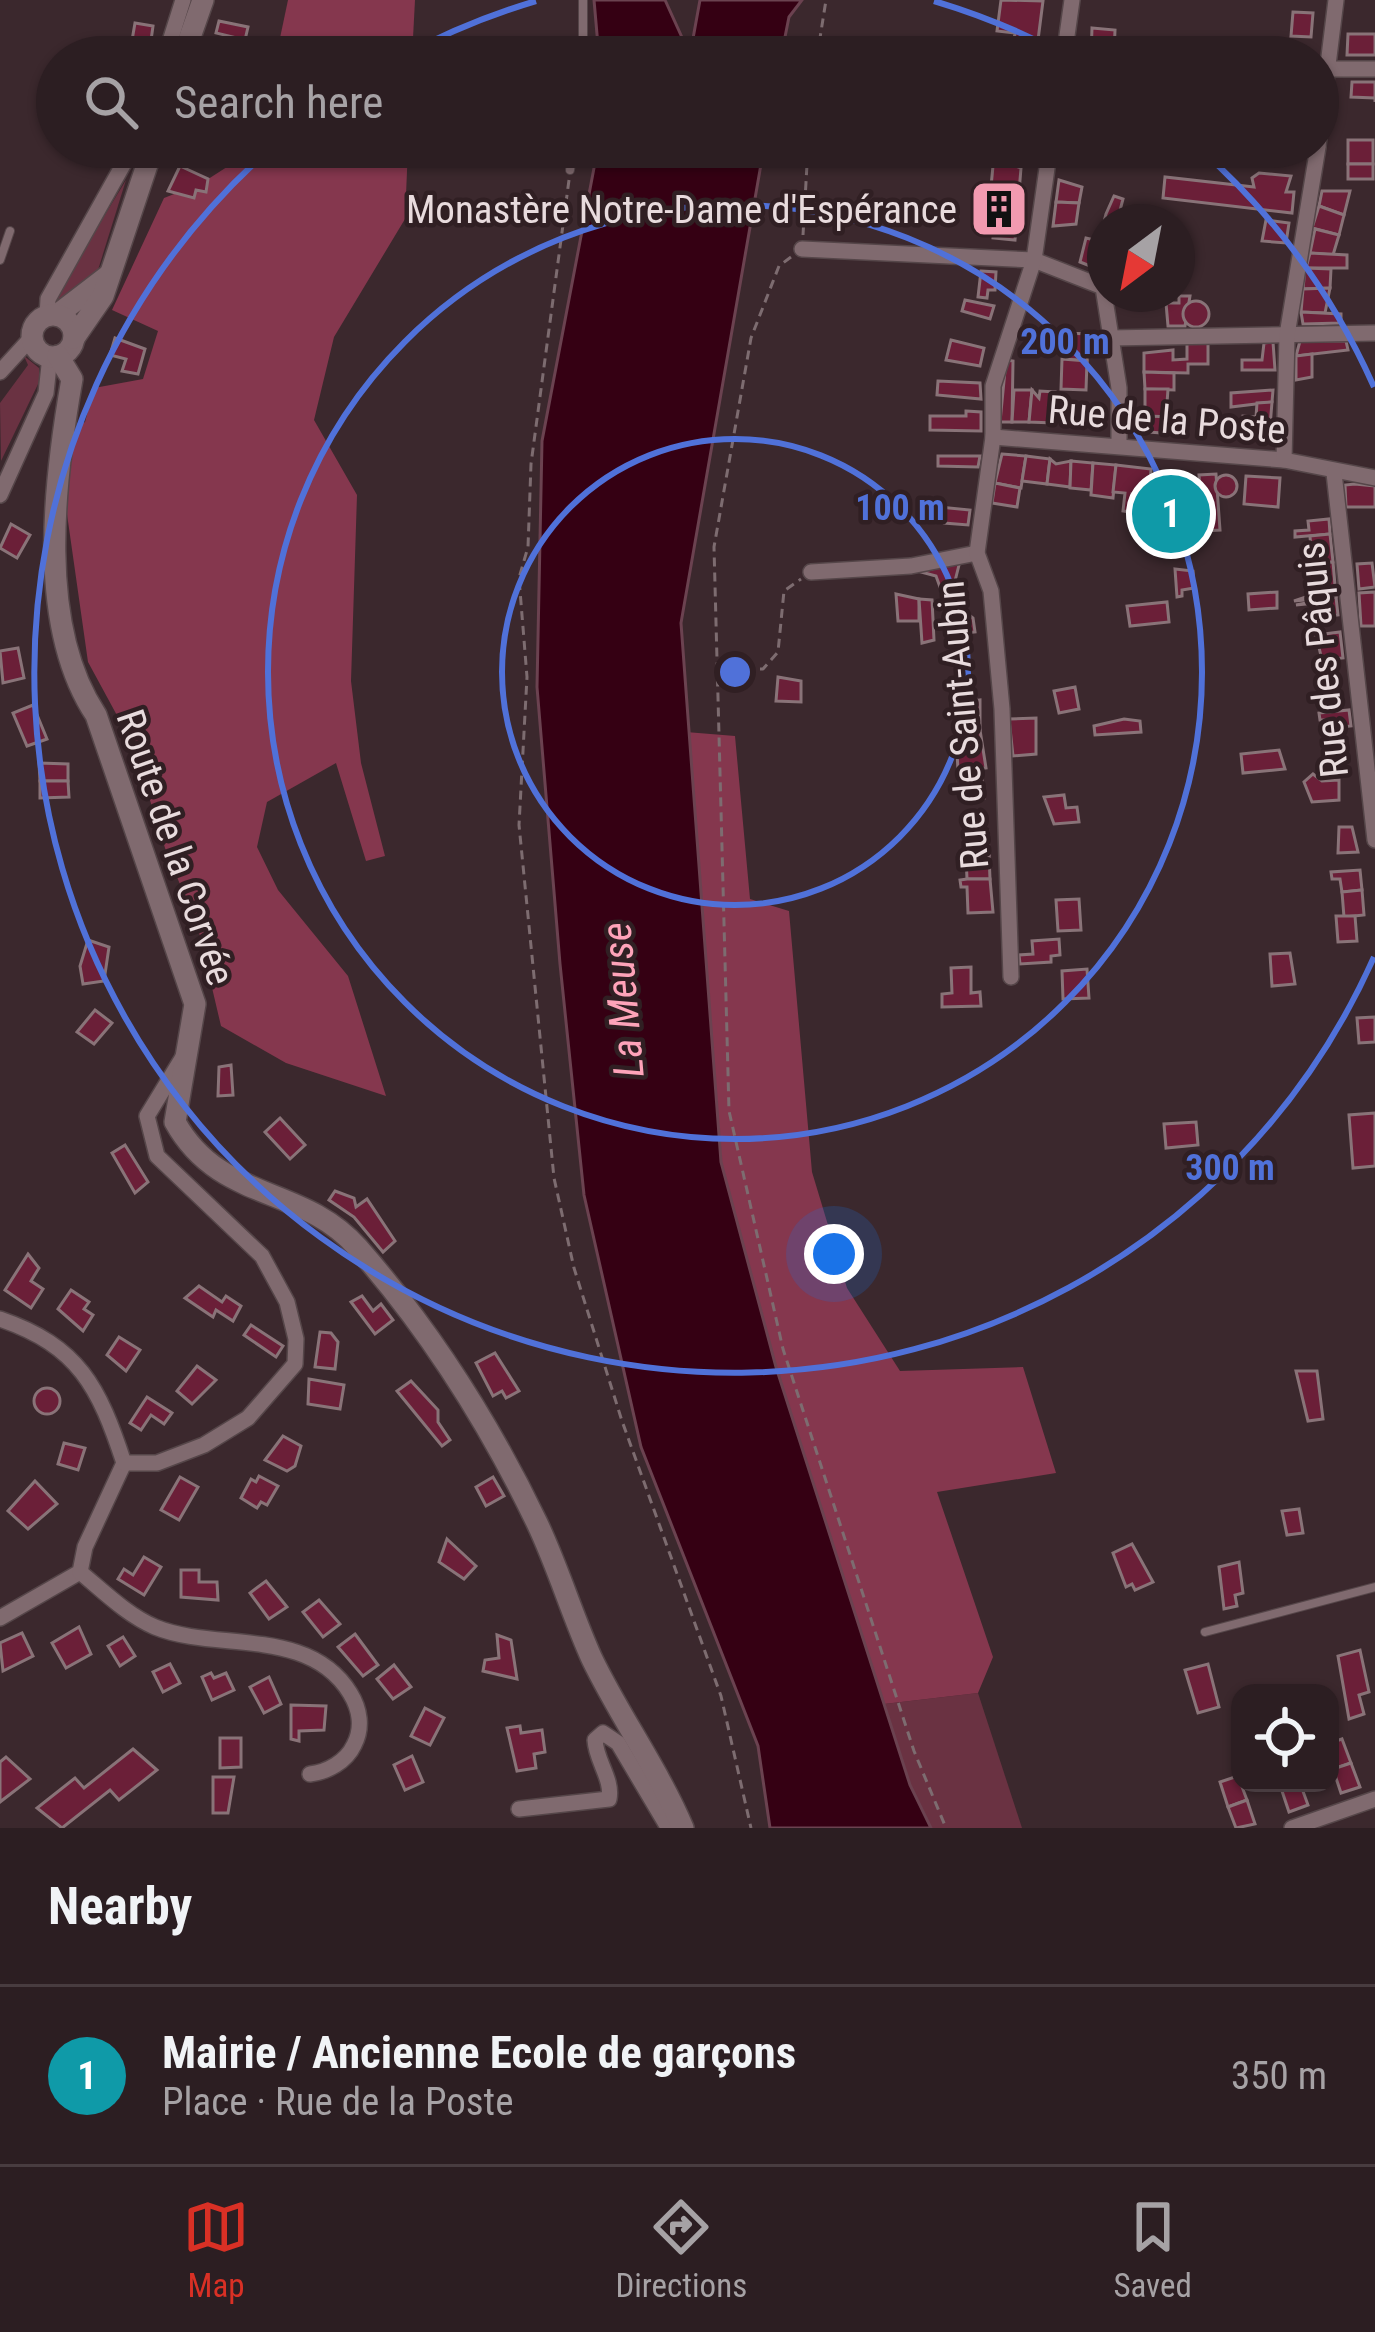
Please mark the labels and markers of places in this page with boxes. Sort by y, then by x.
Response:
building icon: Monastère Notre-Dame d'Espérance [968,178,1030,240]
place label: Monastère Notre-Dame d'Espérance [406,187,957,233]
pin: 1 [1132,469,1210,559]
centre of rings [714,651,756,693]

